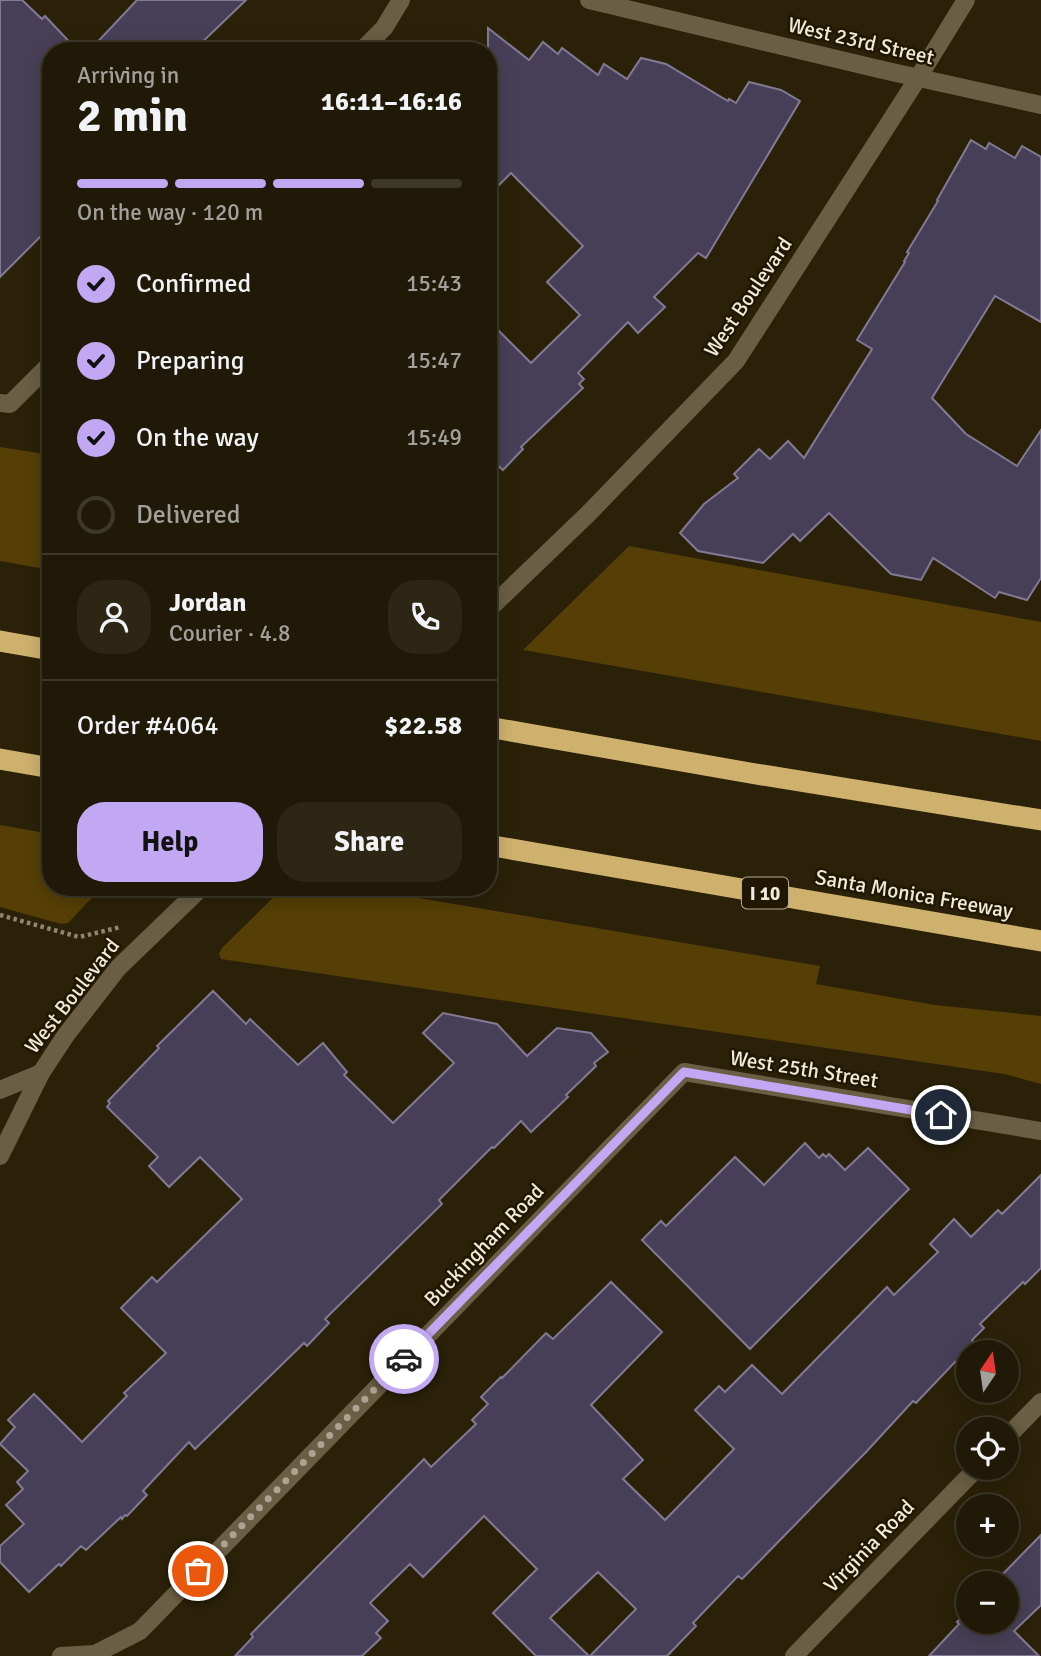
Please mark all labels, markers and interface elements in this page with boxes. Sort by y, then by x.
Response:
street label: West 23rd Street [785,12,937,70]
text: Arriving in [77,61,179,90]
text: 16:11–16:16 [321,86,462,118]
text: 2 min [77,88,188,144]
text: On the way · 120 m [77,198,263,227]
street label: West Boulevard [698,232,798,362]
icon: check [77,265,115,303]
text: Confirmed [136,268,251,300]
text: 15:43 [406,269,462,298]
icon: check [77,342,115,380]
text: Preparing [136,345,244,377]
text: 15:47 [406,346,462,375]
icon: check [77,419,115,457]
text: On the way [136,422,259,454]
text: 15:49 [406,423,462,452]
text: Delivered [136,499,241,531]
button: person [77,580,151,654]
button: phone [388,580,462,654]
text: Jordan [169,587,246,619]
text: Courier · 4.8 [169,619,290,648]
text: Order #4064 [77,710,218,742]
text: $22.58 [384,710,462,742]
button: Help [77,802,263,882]
button: Share [277,802,462,882]
street label: Santa Monica Freeway [813,864,1015,924]
road number: I 10 [742,878,788,908]
street label: West Boulevard [19,933,125,1059]
street label: West 25th Street [728,1044,880,1094]
pin [911,1085,971,1145]
icon: home [922,1096,960,1134]
street label: Buckingham Road [419,1178,549,1312]
courier [369,1324,439,1394]
icon: car [385,1340,423,1378]
north arrow [956,1340,1018,1404]
map controls [956,1340,1019,1634]
button: locate [956,1417,1019,1480]
street label: Virginia Road [818,1494,920,1598]
button: + [956,1494,1019,1557]
pin [168,1541,228,1601]
icon: bag [179,1552,217,1590]
button: − [956,1571,1019,1634]

